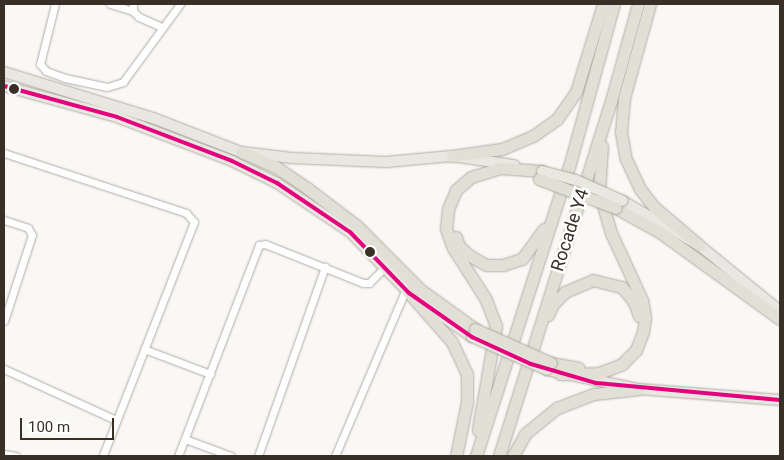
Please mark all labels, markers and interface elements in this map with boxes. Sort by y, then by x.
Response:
unlabelled marker [9,84,19,94]
street label: Rocade Y4 [546,186,594,274]
unlabelled marker [365,247,375,257]
scale bar [22,408,116,440]
text: 100 m [28,418,70,436]

